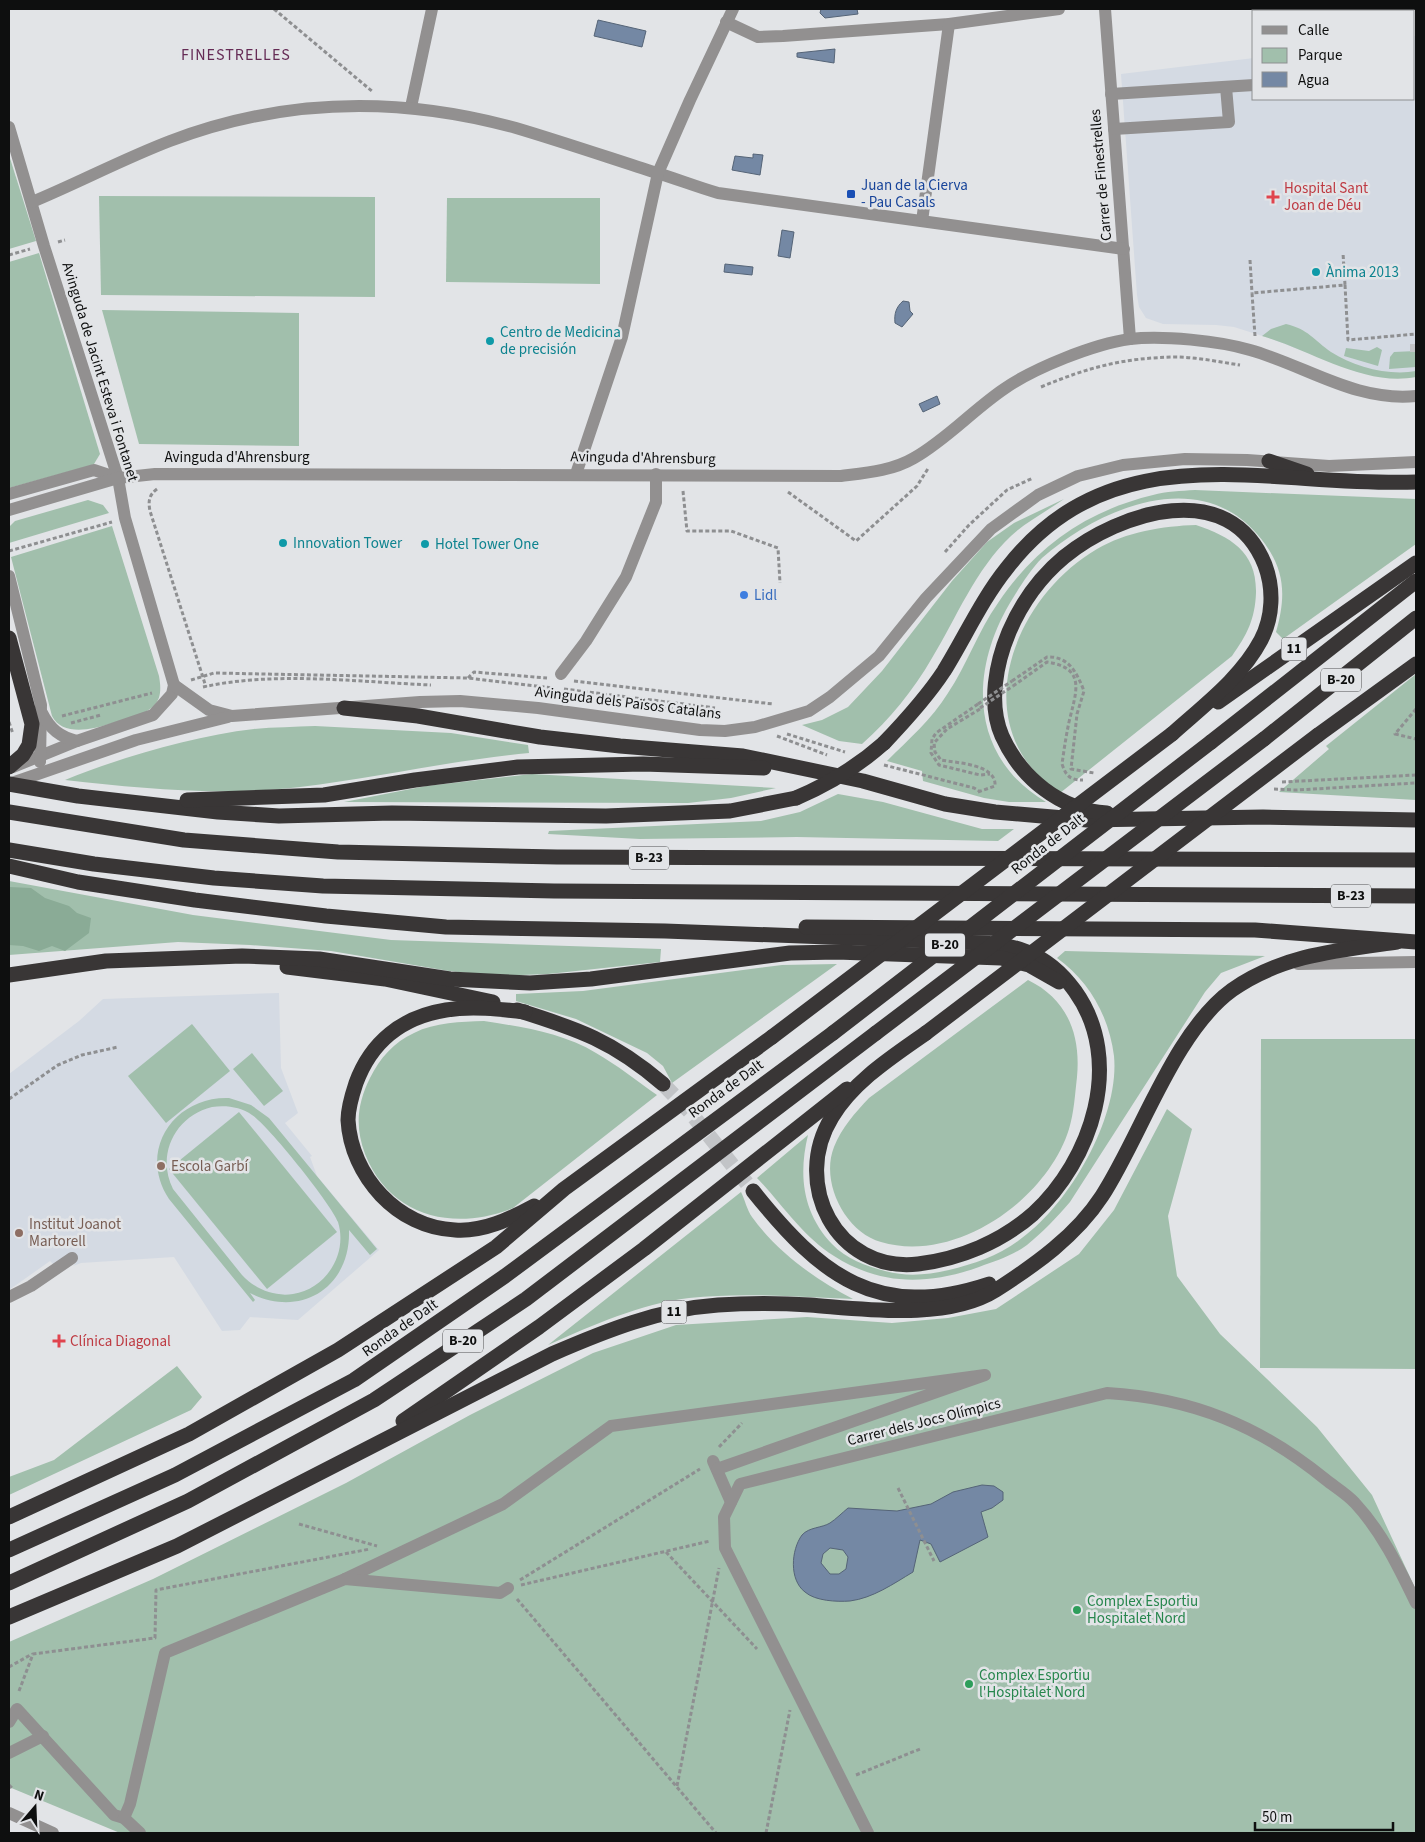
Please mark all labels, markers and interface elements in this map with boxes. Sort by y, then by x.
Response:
legend [1252,10,1415,100]
text: Calle [1298,20,1329,41]
district label: FINESTRELLES [181,44,291,66]
text: Parque [1298,45,1342,66]
text: Agua [1298,70,1329,91]
street label: Carrer de Finestrelles [1085,108,1117,242]
place label: Juan de la Cierva - Pau Casals [861,175,968,213]
place label: Hospital Sant Joan de Déu [1284,178,1368,216]
marker: Juan de la Cierva - Pau Casals [845,188,857,200]
marker: Hospital Sant Joan de Déu [1266,190,1280,204]
street label: Avinguda de Jacint Esteva i Fontanet [57,260,143,484]
place label: Ànima 2013 [1326,262,1399,283]
marker: Ànima 2013 [1310,266,1322,278]
place label: Centro de Medicina de precisión [500,322,621,360]
marker: Centro de Medicina de precisión [484,335,496,347]
street label: Avinguda d'Ahrensburg [570,446,716,470]
street label: Avinguda d'Ahrensburg [164,447,310,468]
place label: Innovation Tower [293,533,403,554]
place label: Hotel Tower One [435,534,539,555]
marker: Innovation Tower [277,537,289,549]
marker: Hotel Tower One [419,538,431,550]
place label: Lidl [754,585,777,606]
marker: Lidl [738,589,750,601]
road number: 11 [1282,638,1306,661]
road number: B-20 [1321,668,1361,692]
street label: Avinguda dels Països Catalans [534,681,722,725]
street label: Ronda de Dalt [1007,809,1089,879]
road number: B-23 [629,846,669,870]
road number: B-23 [1331,884,1371,908]
road number: B-20 [925,934,965,956]
street label: Ronda de Dalt [684,1055,768,1123]
place label: Escola Garbí [171,1156,250,1177]
marker: Escola Garbí [155,1160,167,1172]
place label: Institut Joanot Martorell [29,1214,121,1252]
marker: Institut Joanot Martorell [13,1227,25,1239]
street label: Ronda de Dalt [358,1294,442,1362]
road number: 11 [662,1300,686,1324]
road number: B-20 [443,1330,483,1352]
place label: Clínica Diagonal [70,1331,171,1352]
marker: Clínica Diagonal [52,1334,66,1348]
street label: Carrer dels Jocs Olímpics [845,1393,1003,1451]
place label: Complex Esportiu Hospitalet Nord [1087,1591,1198,1629]
marker: Complex Esportiu Hospitalet Nord [1071,1604,1083,1616]
place label: Complex Esportiu l'Hospitalet Nord [979,1665,1090,1703]
marker: Complex Esportiu l'Hospitalet Nord [963,1678,975,1690]
north arrow [10,1782,60,1832]
text: N [31,1785,47,1807]
scale bar [1255,1800,1392,1832]
text: 50 m [1262,1807,1292,1828]

